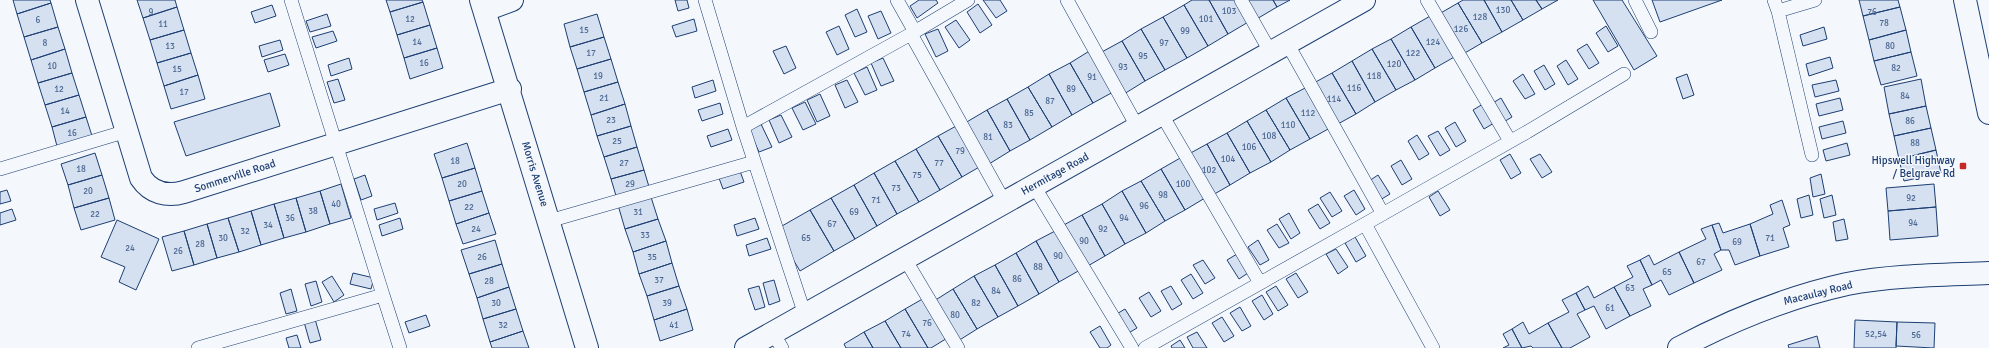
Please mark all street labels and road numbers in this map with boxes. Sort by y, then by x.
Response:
street label: Morris Avenue [519,140,551,208]
street label: Hermitage Road [1019,150,1091,198]
street label: Sommerville Road [193,157,277,195]
street label: Macaulay Road [1782,278,1854,308]

